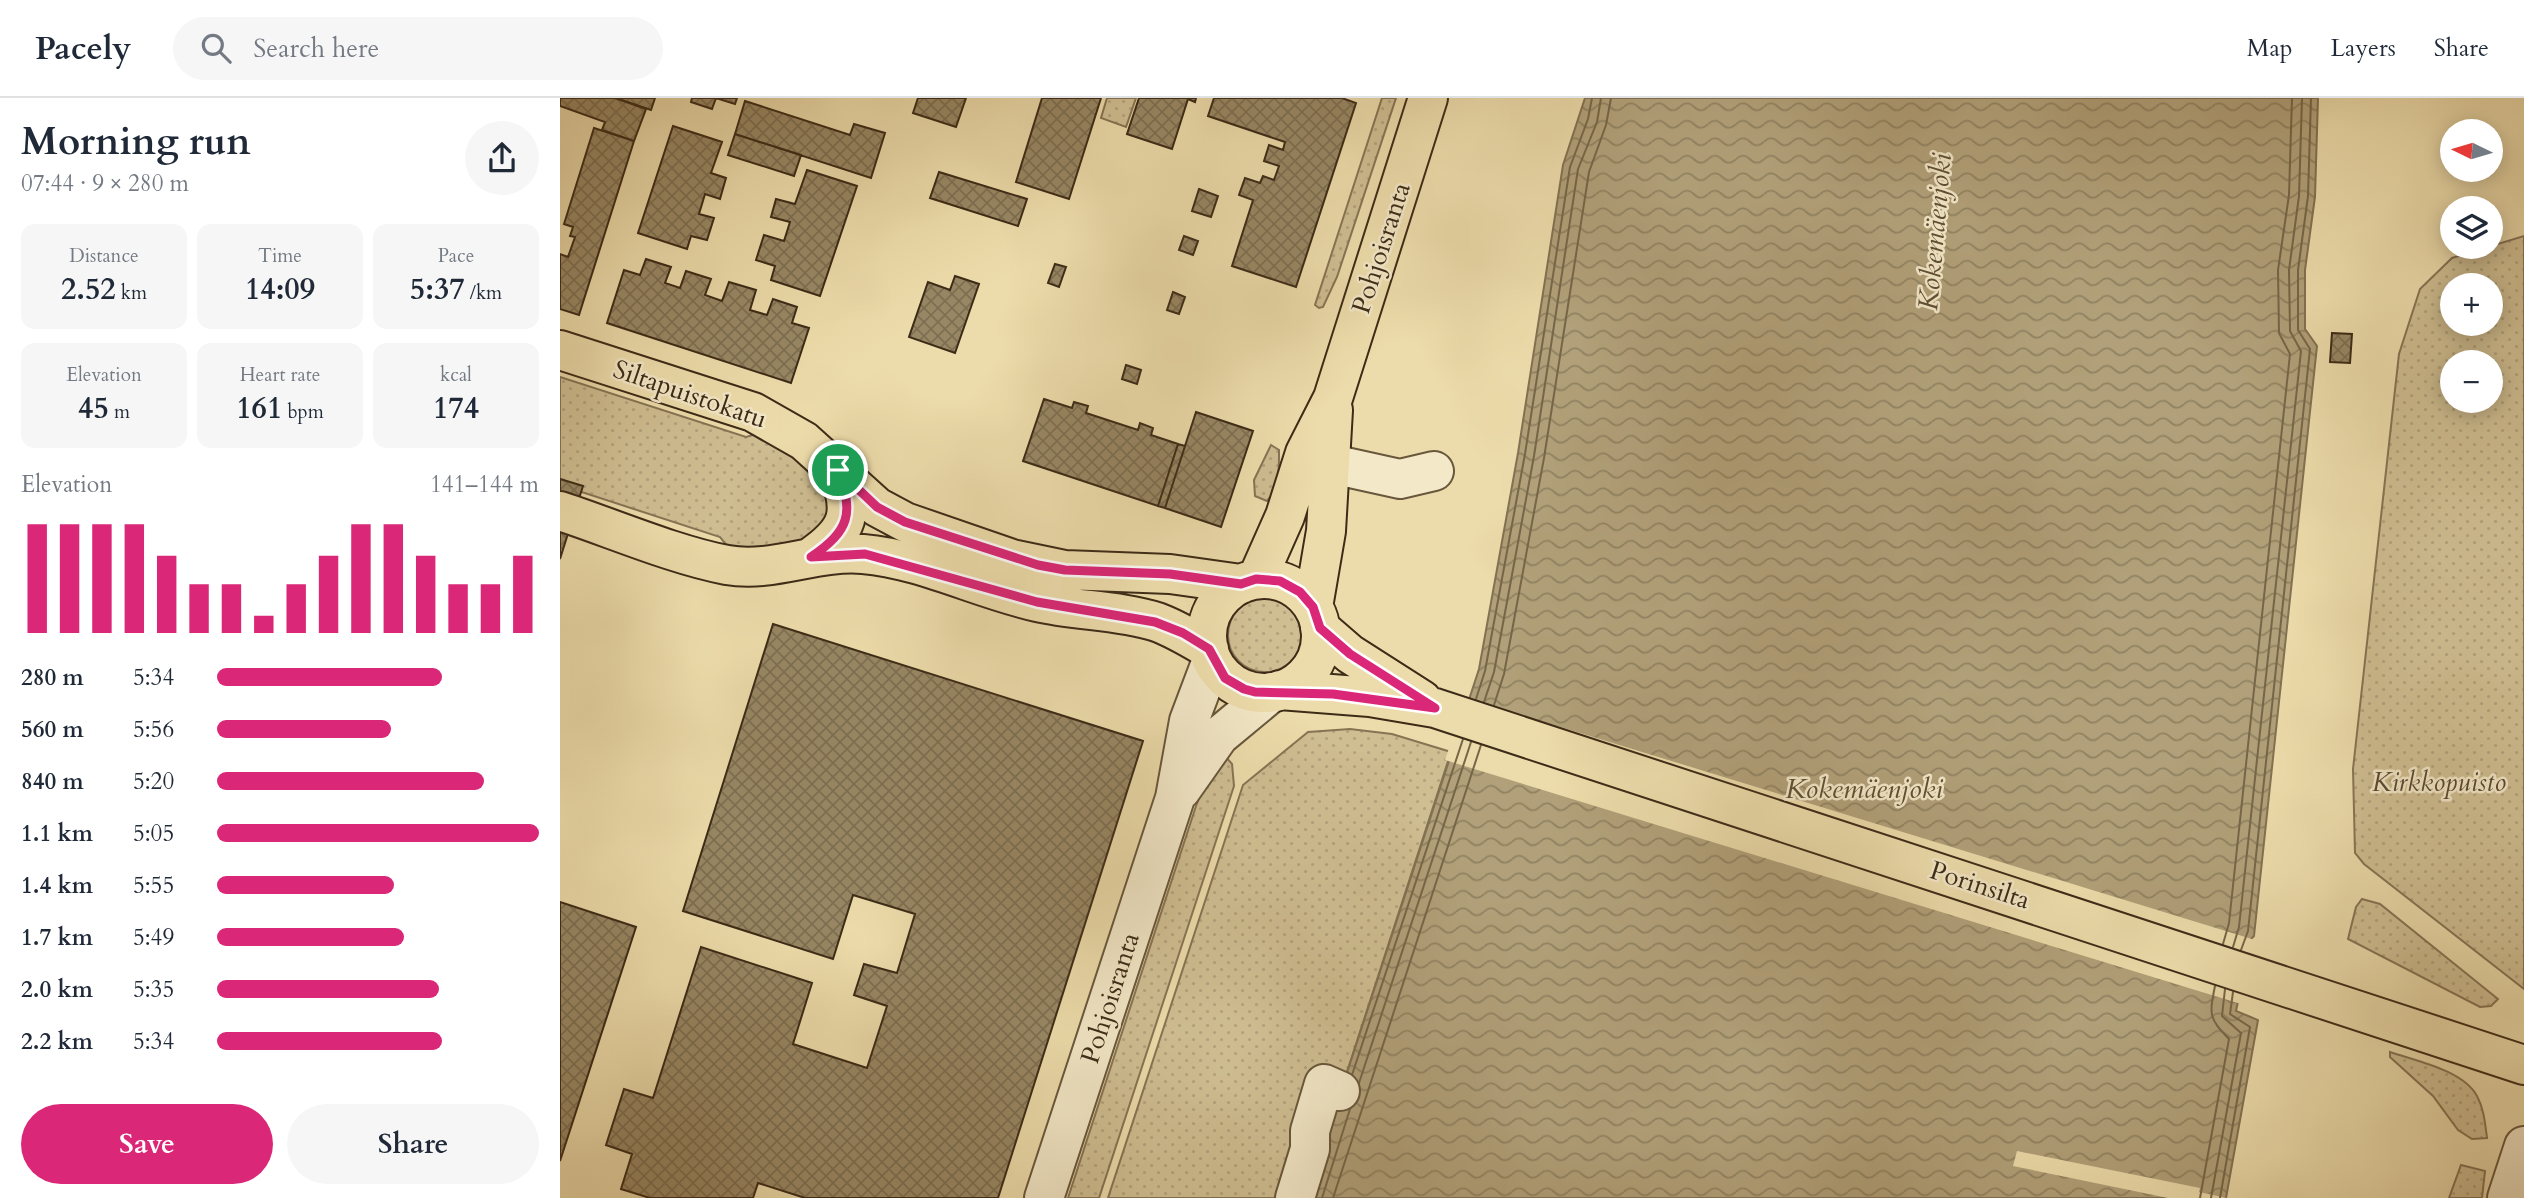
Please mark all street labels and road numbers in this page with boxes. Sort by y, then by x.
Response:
street label: Pohjoisranta [1343,178,1419,318]
street label: Siltapuistokatu [608,351,772,437]
street label: Porinsilta [1926,852,2034,918]
street label: Pohjoisranta [1072,928,1148,1068]

